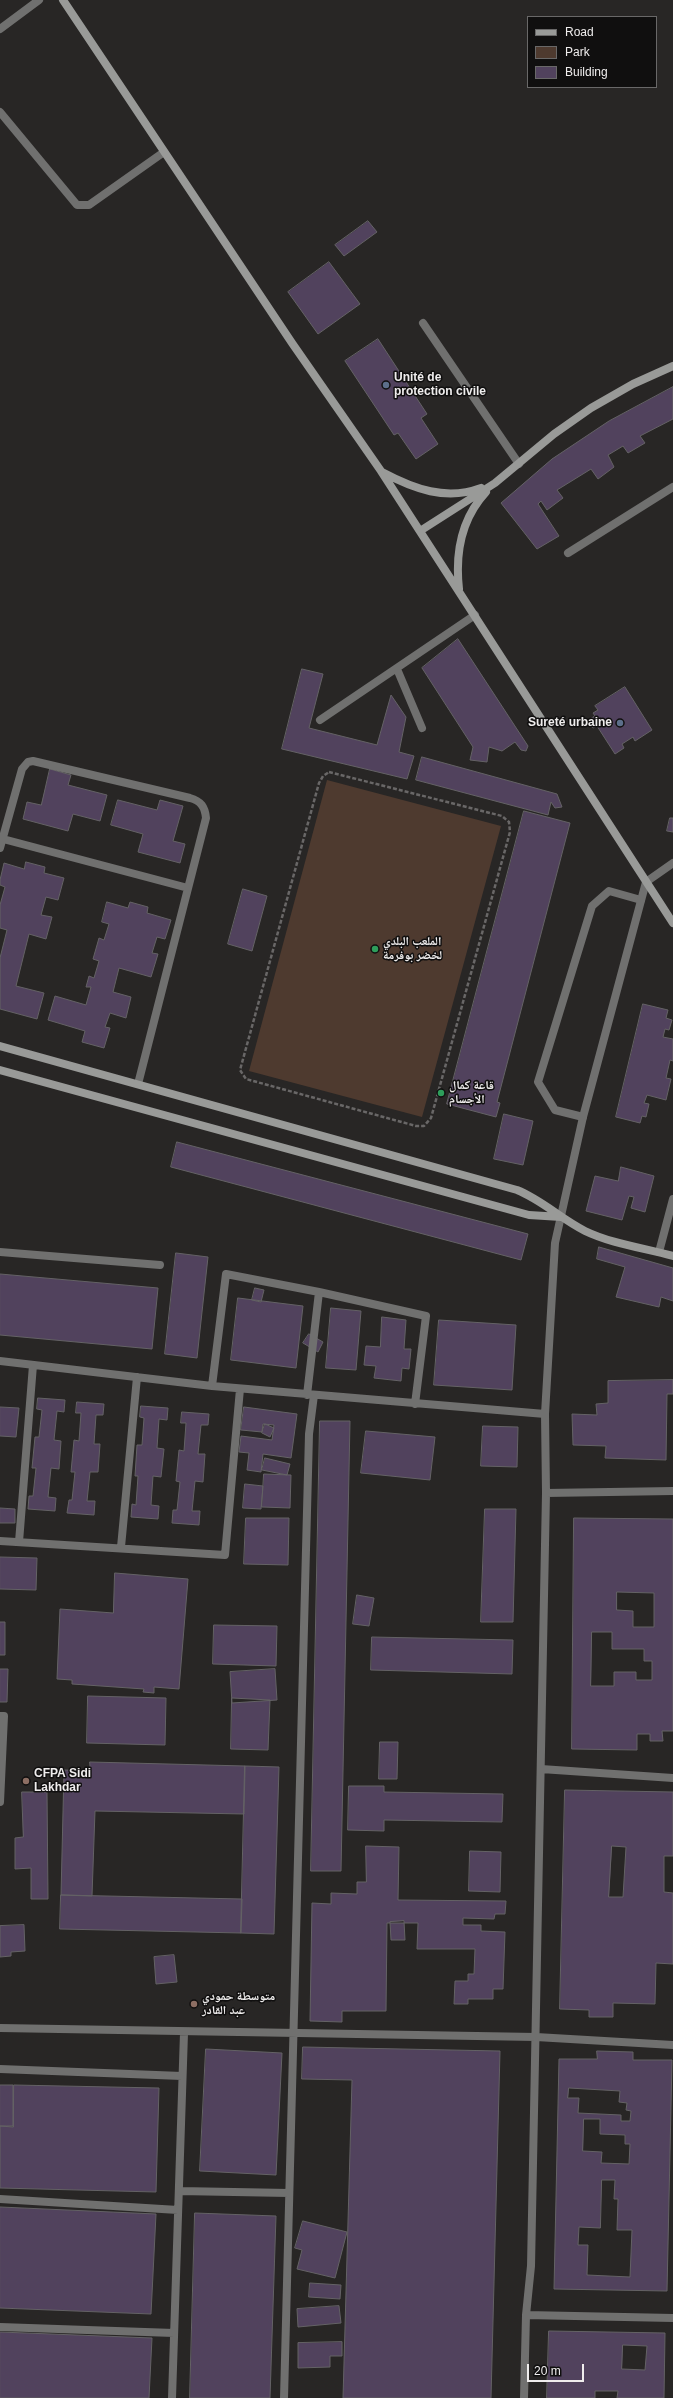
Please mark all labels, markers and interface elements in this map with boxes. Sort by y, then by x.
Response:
legend [527,16,657,88]
text: Road [565,25,594,39]
text: Park [565,45,590,59]
text: Building [565,65,608,79]
place label: Unité de protection civile [394,371,486,399]
marker: Unité de protection civile [381,380,391,390]
place label: Sureté urbaine [528,716,612,730]
marker: Sureté urbaine [615,718,625,728]
place label: الملعب البلدي لخضر بوفرمة [383,935,442,963]
marker: الملعب البلدي لخضر بوفرمة [370,944,380,954]
place label: قاعة كمال الأجسام [449,1079,494,1107]
marker: قاعة كمال الأجسام [436,1088,446,1098]
place label: CFPA Sidi Lakhdar [34,1767,91,1795]
marker: CFPA Sidi Lakhdar [21,1776,31,1786]
place label: متوسطة حمودي عبد القادر [202,1990,275,2018]
marker: متوسطة حمودي عبد القادر [189,1999,199,2009]
scale bar [529,2356,586,2382]
text: 20 m [534,2364,561,2378]

